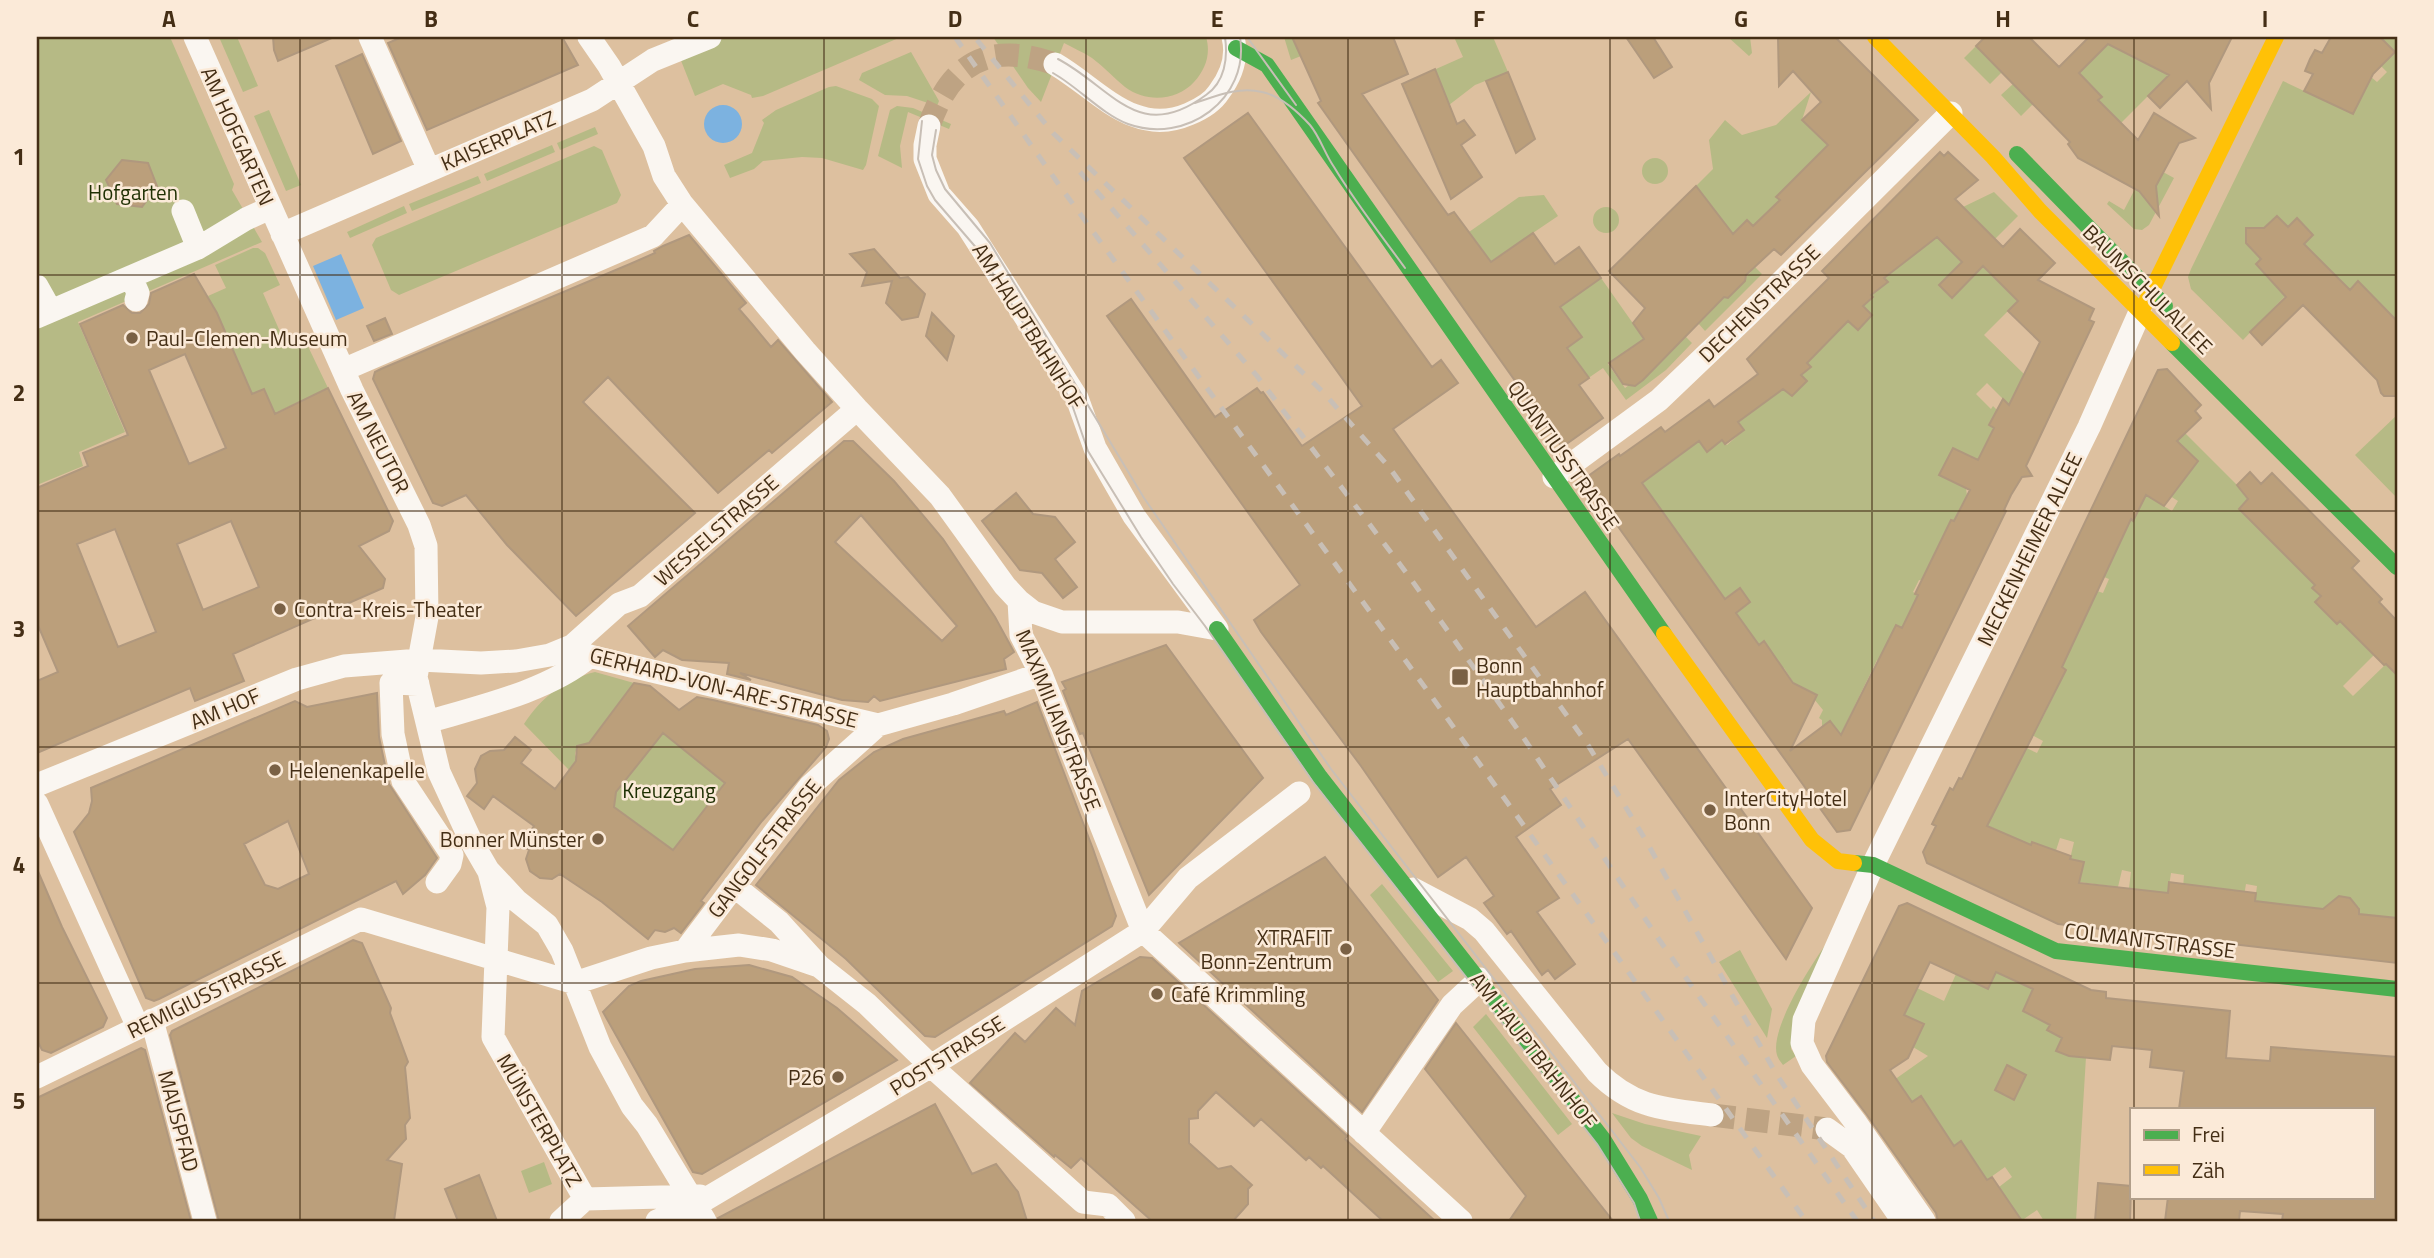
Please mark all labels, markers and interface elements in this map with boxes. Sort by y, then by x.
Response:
text: A [162,1,176,36]
text: B [424,1,438,36]
text: C [687,1,699,36]
text: D [948,1,962,36]
text: E [1211,1,1223,36]
text: F [1473,1,1485,36]
text: G [1734,1,1748,36]
text: H [1995,1,2011,36]
text: I [2262,1,2268,36]
street label: AM HOFGARTEN [193,62,283,210]
street label: KAISERPLATZ [436,101,560,179]
text: 1 [13,139,25,174]
park label: Hofgarten [88,176,178,208]
street label: BAUMSCHULALLEE [2076,217,2220,361]
street label: DECHENSTRASSE [1691,236,1827,370]
street label: AM HAUPTBAHNHOF [965,237,1093,415]
place label: Paul-Clemen-Museum [146,322,347,354]
marker: Paul-Clemen-Museum [124,330,140,346]
street label: QUANTIUSSTRASSE [1500,373,1628,537]
text: 2 [13,375,25,410]
street label: AM NEUTOR [339,385,419,499]
street label: MECKENHEIMER ALLEE [1968,447,2090,651]
street label: WESSELSTRASSE [646,467,786,593]
place label: Contra-Kreis-Theater [294,593,482,625]
marker: Contra-Kreis-Theater [272,601,288,617]
text: 3 [13,611,25,646]
street label: MAXIMILIANSTRASSE [1008,624,1110,816]
street label: GERHARD-VON-ARE-STRASSE [587,638,861,736]
place label: Bonn Hauptbahnhof [1476,649,1604,705]
marker: Bonn Hauptbahnhof [1450,667,1470,687]
street label: AM HOF [185,679,265,737]
place label: Helenenkapelle [289,754,425,786]
marker: Helenenkapelle [267,762,283,778]
street label: GANGOLFSTRASSE [699,771,829,925]
park label: Kreuzgang [622,774,716,806]
place label: InterCityHotel Bonn [1724,782,1847,838]
marker: InterCityHotel Bonn [1702,802,1718,818]
place label: Bonner Münster [440,823,584,855]
marker: Bonner Münster [590,831,606,847]
text: 4 [13,847,25,882]
street label: COLMANTSTRASSE [2062,914,2238,966]
place label: XTRAFIT Bonn-Zentrum [1201,921,1332,977]
marker: XTRAFIT Bonn-Zentrum [1338,941,1354,957]
street label: REMIGIUSSTRASSE [122,942,290,1046]
street label: AM HAUPTBAHNHOF [1463,965,1605,1135]
place label: Café Krimmling [1171,978,1306,1010]
marker: Café Krimmling [1149,986,1165,1002]
street label: POSTSTRASSE [883,1007,1011,1103]
street label: MÜNSTERPLATZ [489,1048,591,1192]
place label: P26 [788,1061,824,1093]
street label: MAUSPFAD [150,1067,208,1175]
marker: P26 [830,1069,846,1085]
text: 5 [13,1083,25,1118]
legend [2130,1108,2374,1198]
text: Frei [2192,1118,2225,1150]
text: Zäh [2192,1154,2225,1186]

